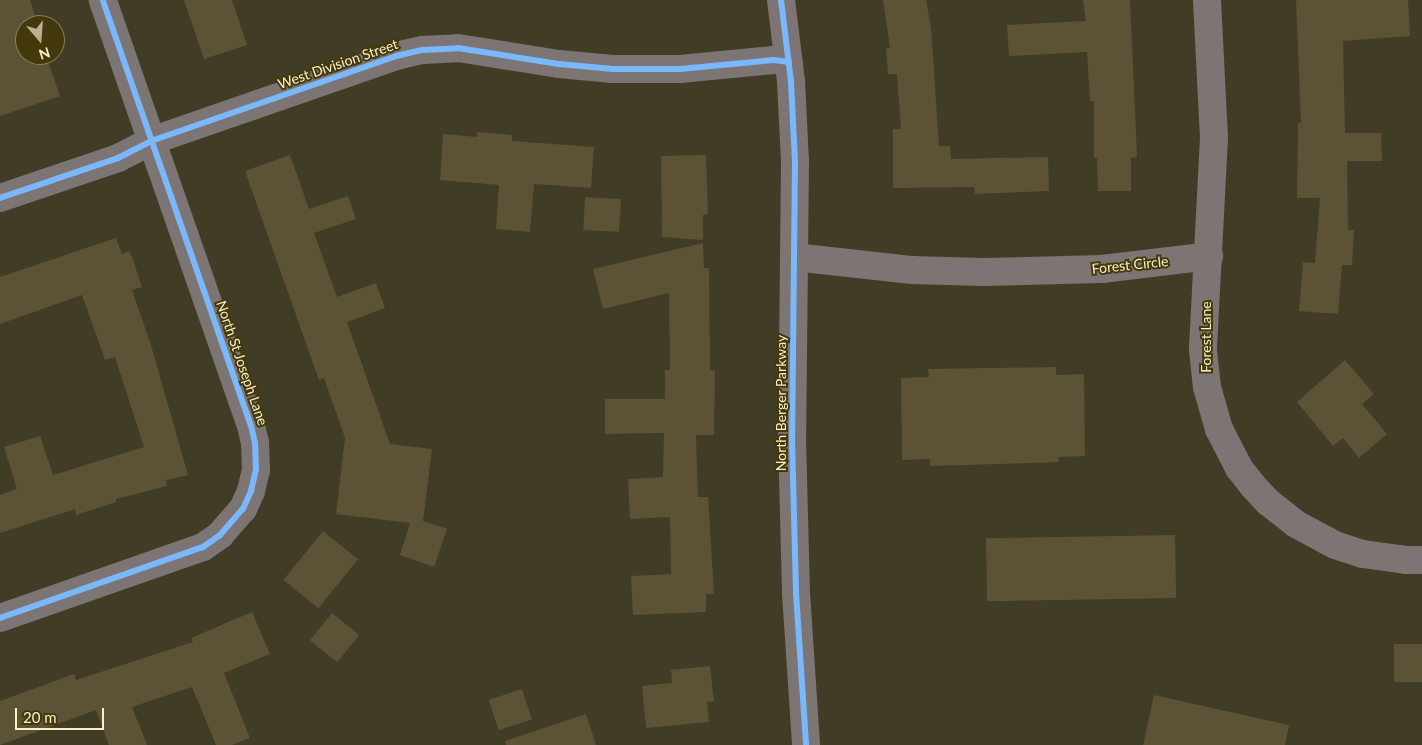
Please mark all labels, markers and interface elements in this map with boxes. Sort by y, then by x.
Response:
north arrow [15,15,65,65]
street label: West Division Street [276,36,400,92]
text: N [37,44,52,64]
street label: Forest Circle [1091,253,1169,277]
street label: North St Joseph Lane [213,298,271,428]
street label: Forest Lane [1198,301,1214,373]
street label: North Berger Parkway [773,335,789,471]
scale bar [18,698,106,730]
text: 20 m [23,708,57,726]

